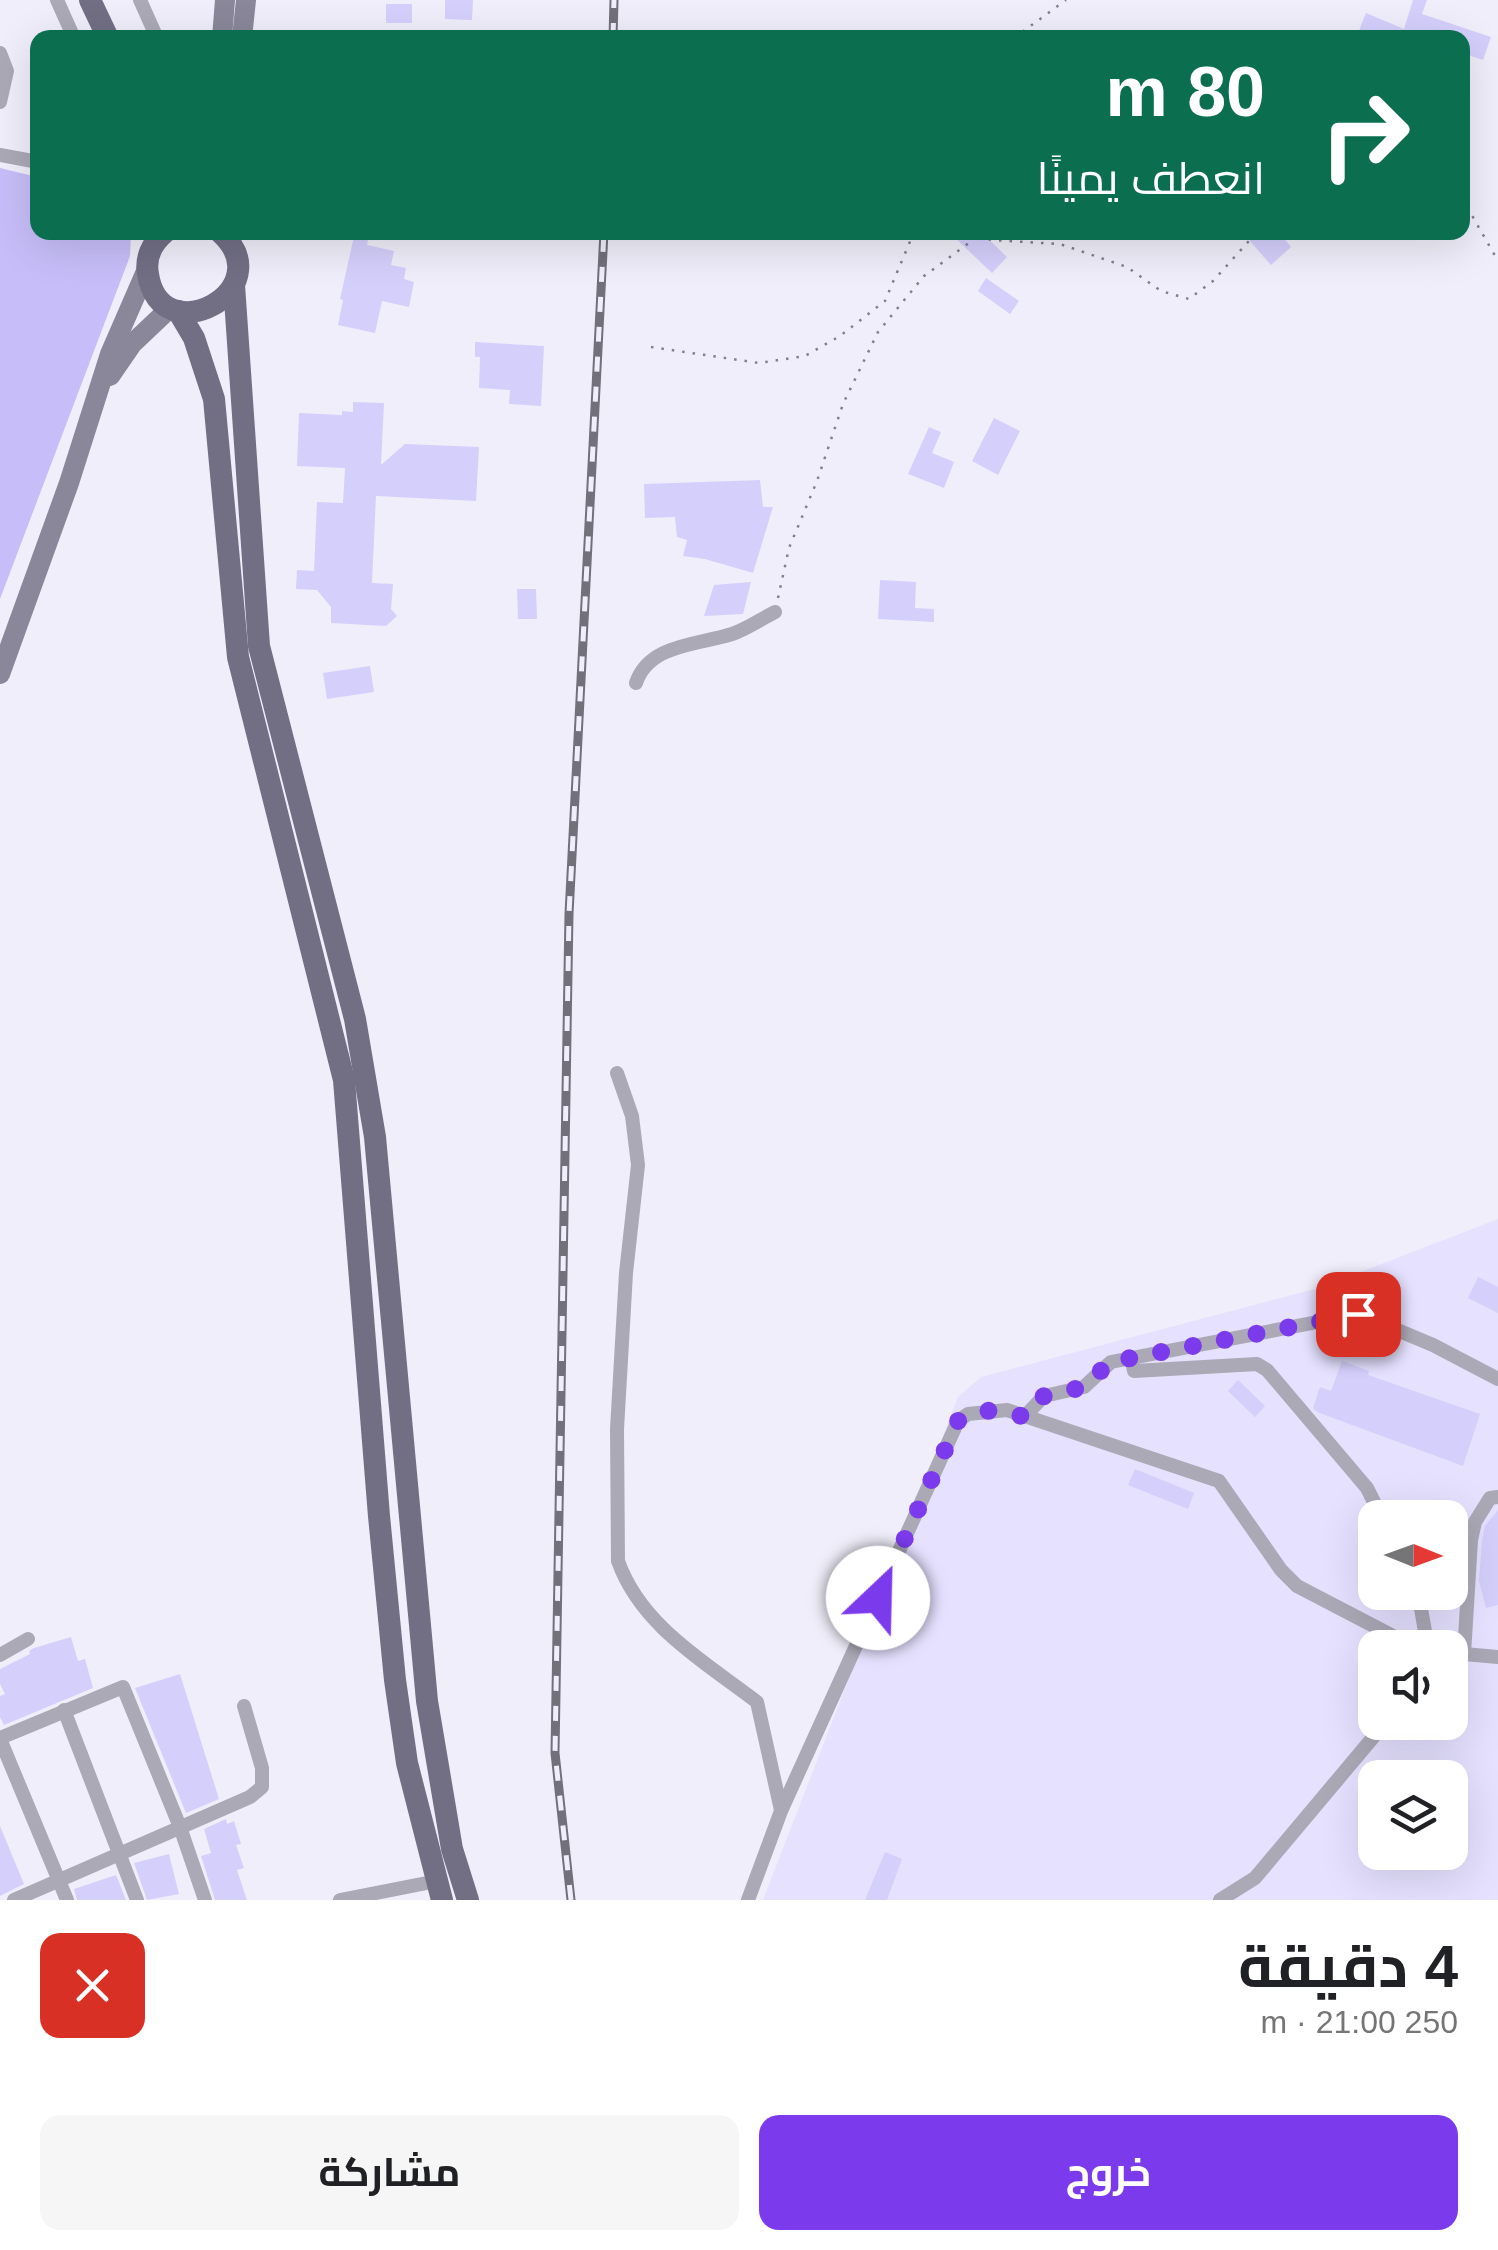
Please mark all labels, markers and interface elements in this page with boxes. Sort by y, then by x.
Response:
text: 80 m [1105,53,1265,131]
icon: right [1300,70,1430,200]
text: انعطف يمينًا [1036,153,1265,204]
pin [1316,1272,1401,1357]
icon: arrive [1331,1287,1386,1342]
north arrow [1358,1500,1468,1610]
map controls [1358,1500,1468,1870]
position arrow [826,1546,930,1650]
button: sound [1358,1630,1468,1740]
button: layers [1358,1760,1468,1870]
button: close [40,1933,145,2038]
text: 4 دقيقة [1238,1933,1458,2000]
text: 250 m · 21:00 [1261,2004,1458,2040]
button: مشاركة [40,2115,739,2230]
button: خروج [759,2115,1458,2230]

